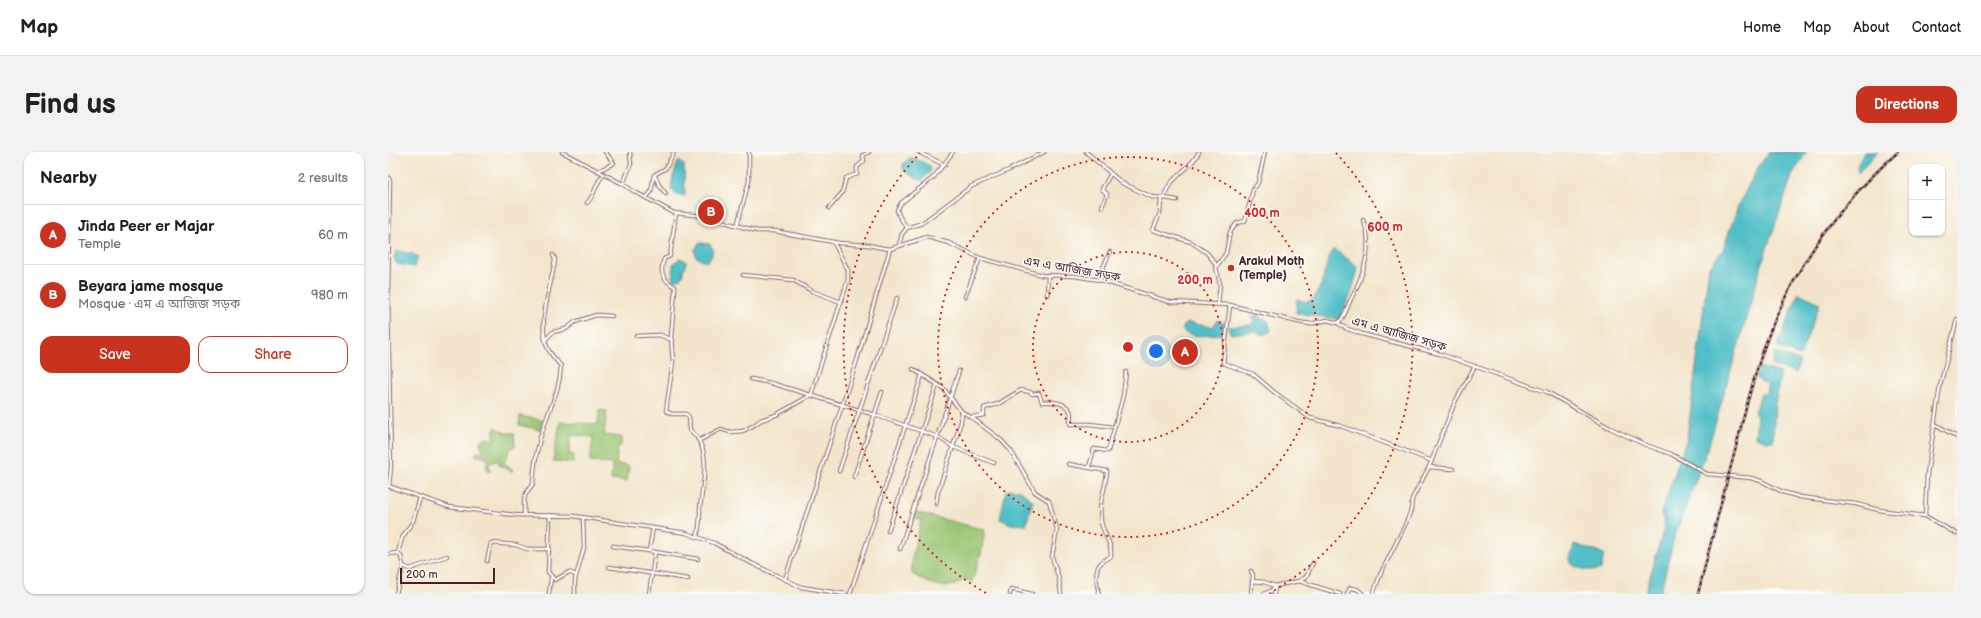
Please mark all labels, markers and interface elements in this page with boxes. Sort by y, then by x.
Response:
text: Map [20,16,58,39]
text: Home [1743,19,1781,36]
text: Map [1803,19,1831,36]
text: About [1853,19,1890,36]
text: Contact [1912,19,1961,36]
button: Directions [1856,86,1957,123]
text: Find us [24,88,116,121]
map controls [1909,164,1945,236]
button: + [1909,164,1945,200]
text: Nearby [40,168,97,188]
text: 2 results [298,170,348,186]
pin: B [698,197,724,227]
button: − [1909,200,1945,236]
text: 400 m [1244,206,1280,221]
text: Jinda Peer er Majar [78,217,214,236]
text: 600 m [1367,220,1403,235]
text: A [49,227,57,243]
text: 60 m [318,227,348,243]
text: Temple [78,236,121,252]
street label: এম এ আজিজ সড়ক [1022,253,1122,285]
place label: Arakul Moth (Temple) [1238,254,1304,283]
marker: Arakul Moth (Temple) [1226,263,1236,273]
text: 200 m [1177,273,1213,288]
text: Beyara jame mosque [78,277,223,296]
text: B [48,287,58,303]
text: 980 m [311,287,348,303]
text: Mosque · এম এ আজিজ সড়ক [78,296,240,312]
street label: এম এ আজিজ সড়ক [1350,313,1449,355]
button: Save [40,336,190,373]
button: Share [198,336,348,373]
pin: A [1172,337,1198,367]
centre of rings [1121,340,1135,354]
your location [1146,341,1166,361]
scale bar [400,566,495,585]
text: 200 m [406,568,438,581]

